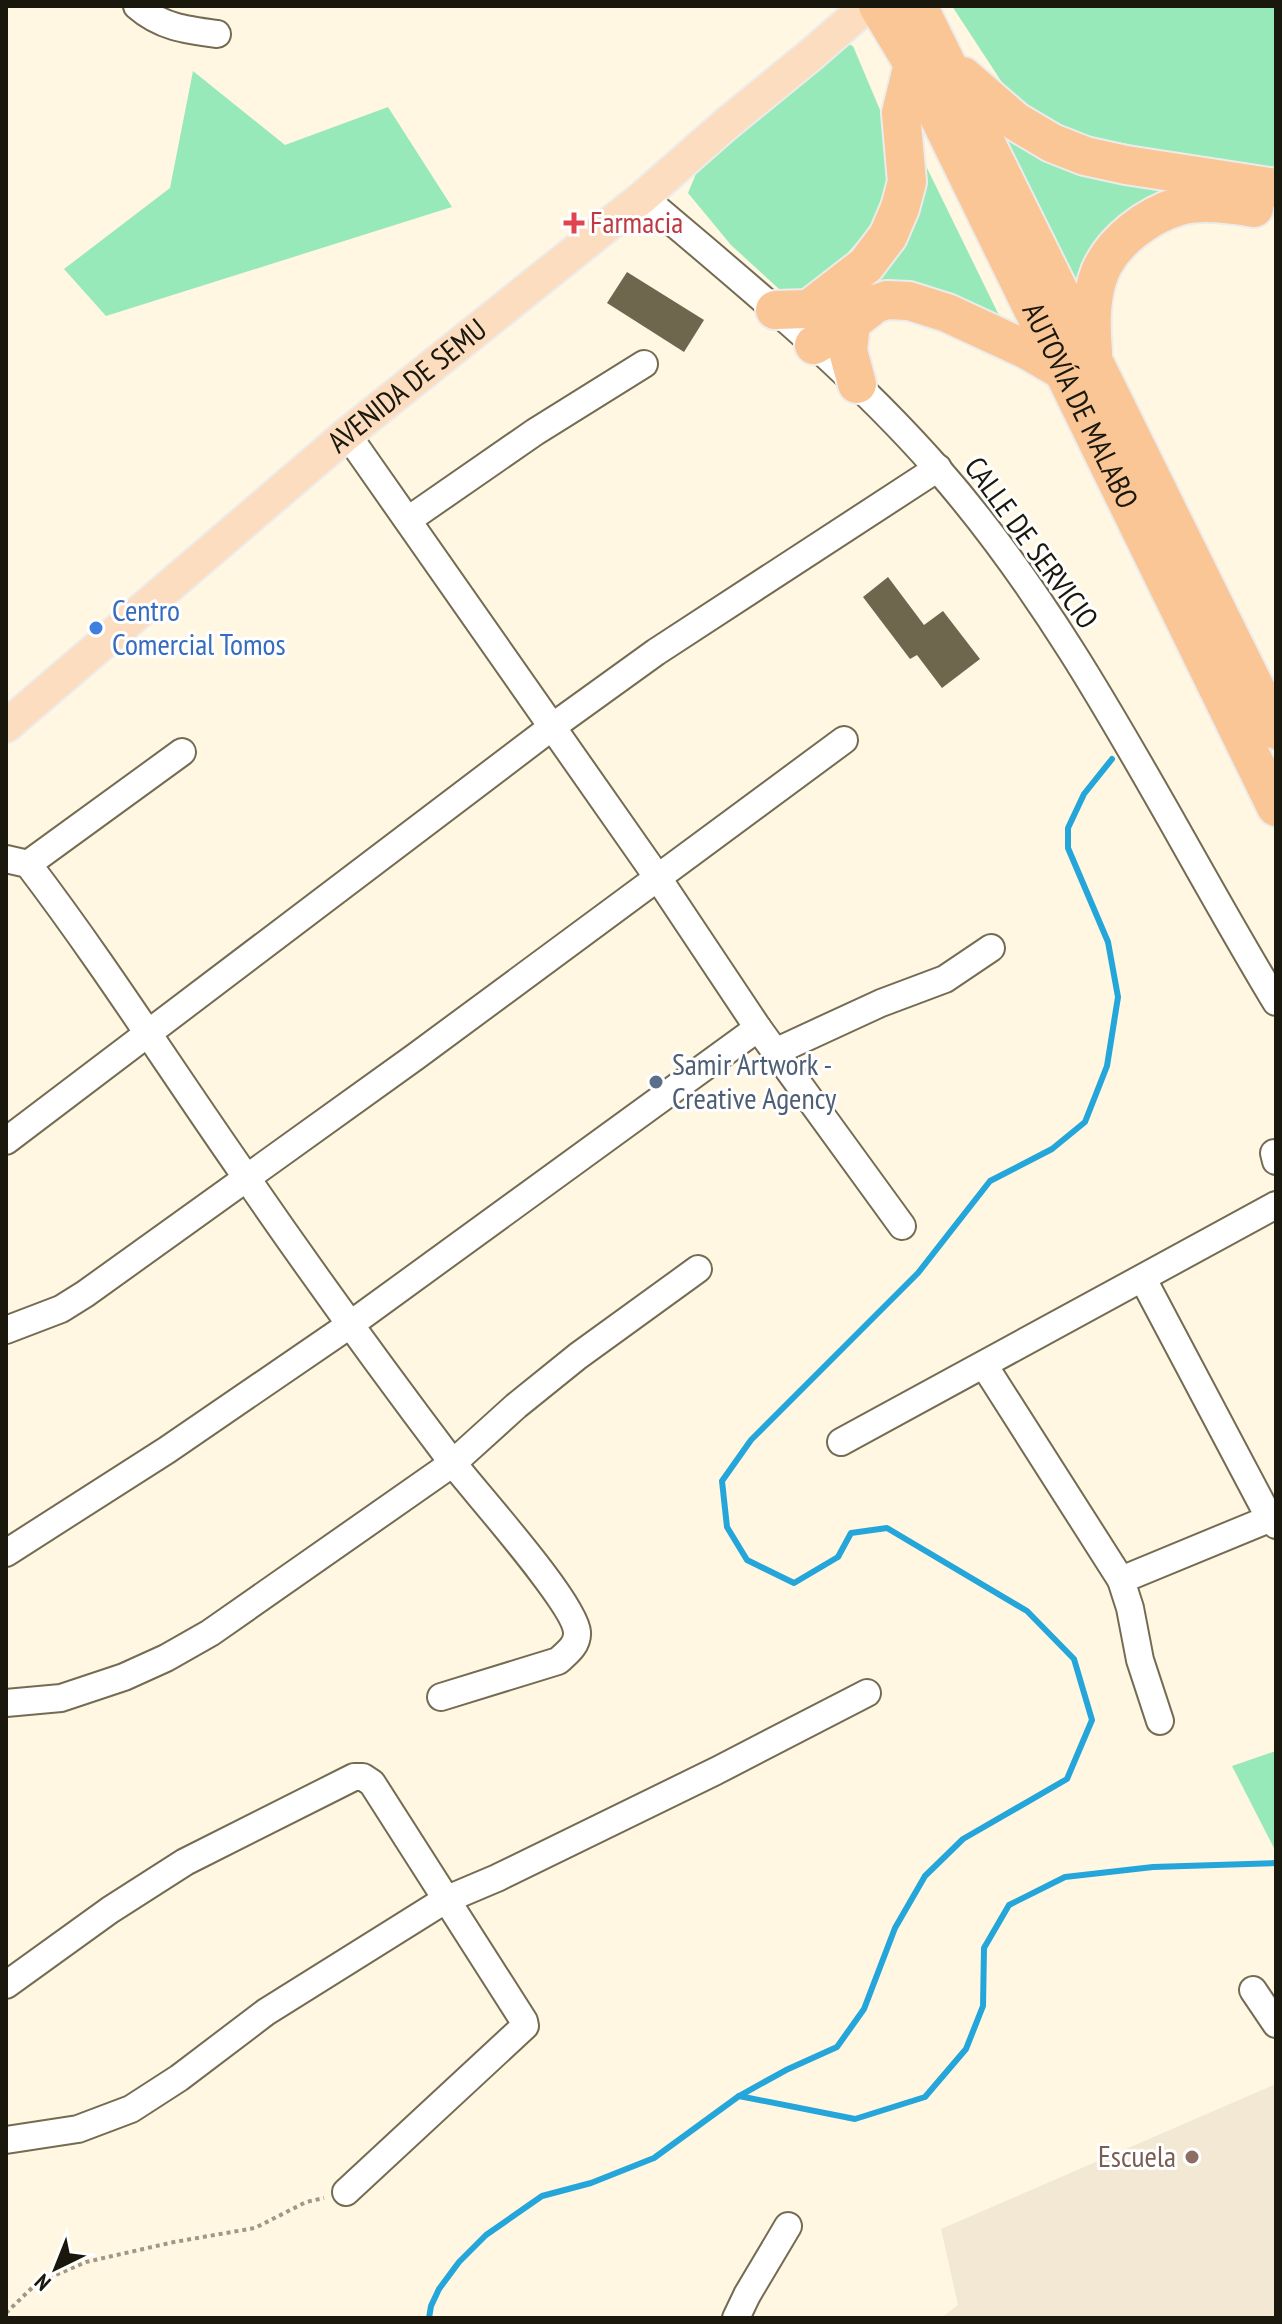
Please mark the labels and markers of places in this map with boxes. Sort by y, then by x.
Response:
place label: Farmacia [590,202,683,241]
marker: Farmacia [565,214,583,232]
place label: Centro Comercial Tomos [112,590,286,663]
marker: Centro Comercial Tomos [87,619,105,637]
place label: Samir Artwork - Creative Agency [672,1044,837,1117]
marker: Samir Artwork - Creative Agency [647,1073,665,1091]
place label: Escuela [1098,2136,1176,2175]
marker: Escuela [1183,2148,1201,2166]

